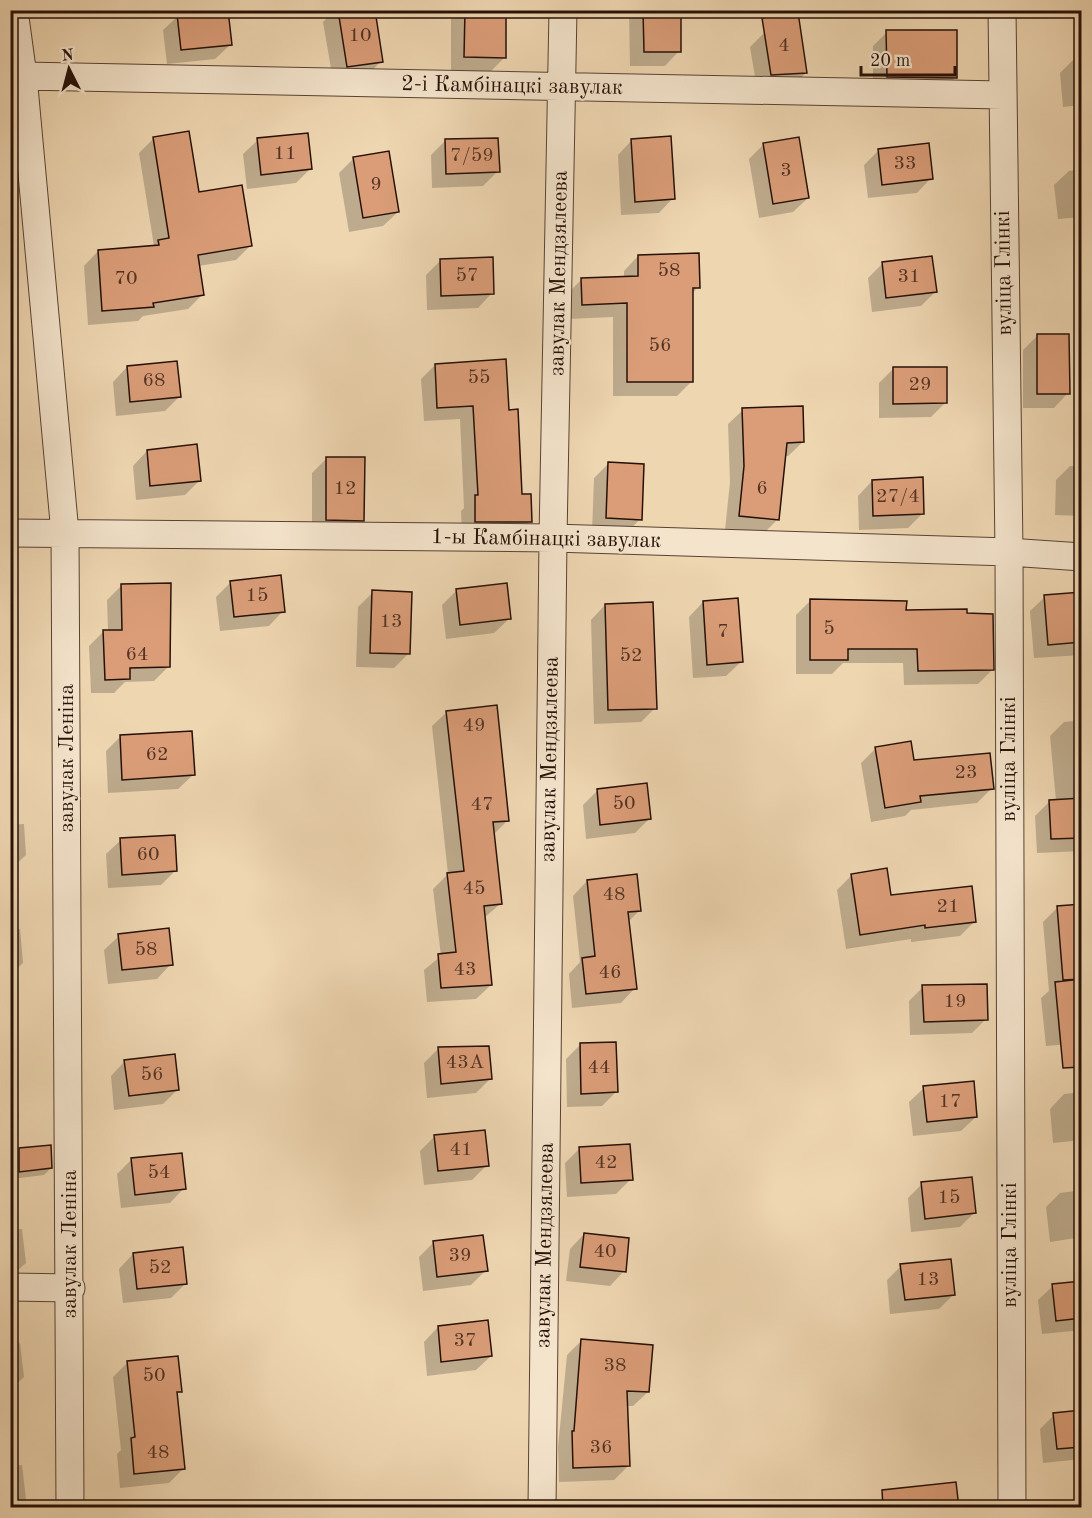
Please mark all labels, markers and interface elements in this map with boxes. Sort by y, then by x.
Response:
house number: 10 [348,26,372,46]
house number: 4 [778,36,790,56]
north arrow [39,39,99,99]
scale bar [861,39,956,77]
text: N [61,47,75,65]
text: 20 m [870,52,910,70]
street label: 2-і Камбінацкі завулак [401,73,623,99]
house number: 11 [273,144,297,164]
house number: 7/59 [450,146,494,166]
house number: 33 [893,154,917,174]
house number: 3 [780,161,792,181]
street label: завулак Мендзялеева [546,170,572,376]
house number: 9 [370,175,382,195]
street label: вуліца Глінкі [992,210,1016,336]
house number: 58 [657,261,681,281]
house number: 57 [455,266,479,286]
house number: 31 [897,267,921,287]
house number: 70 [114,269,138,289]
house number: 56 [648,336,672,356]
house number: 55 [467,368,491,388]
house number: 68 [142,371,166,391]
house number: 29 [908,375,932,395]
house number: 12 [333,479,357,499]
house number: 6 [756,479,768,499]
house number: 27/4 [876,487,920,507]
street label: 1-ы Камбінацкі завулак [431,526,661,552]
house number: 15 [245,586,269,606]
house number: 13 [379,612,403,632]
house number: 5 [823,619,835,639]
house number: 7 [717,622,729,642]
house number: 64 [125,645,149,665]
house number: 52 [619,646,643,666]
street label: завулак Мендзялеева [537,656,563,862]
street label: завулак Леніна [56,684,78,832]
street label: вуліца Глінкі [998,696,1020,822]
house number: 49 [462,716,486,736]
house number: 62 [145,745,169,765]
house number: 23 [954,763,978,783]
house number: 50 [612,794,636,814]
house number: 47 [470,795,494,815]
house number: 60 [136,845,160,865]
house number: 45 [462,879,486,899]
house number: 48 [602,885,626,905]
house number: 21 [936,897,960,917]
house number: 58 [134,940,158,960]
house number: 43 [453,960,477,980]
house number: 46 [598,963,622,983]
house number: 19 [943,992,967,1012]
house number: 43А [446,1053,484,1073]
house number: 44 [587,1058,611,1078]
house number: 56 [140,1065,164,1085]
house number: 17 [938,1092,962,1112]
house number: 41 [449,1140,473,1160]
street label: завулак Мендзялеева [532,1142,558,1348]
house number: 42 [594,1153,618,1173]
house number: 54 [147,1163,171,1183]
street label: завулак Леніна [59,1170,81,1318]
street label: вуліца Глінкі [999,1182,1021,1308]
house number: 15 [937,1188,961,1208]
house number: 40 [593,1242,617,1262]
house number: 39 [448,1246,472,1266]
house number: 52 [148,1258,172,1278]
house number: 13 [916,1270,940,1290]
house number: 37 [453,1331,477,1351]
house number: 38 [603,1356,627,1376]
house number: 50 [142,1366,166,1386]
house number: 36 [589,1438,613,1458]
house number: 48 [146,1443,170,1463]

